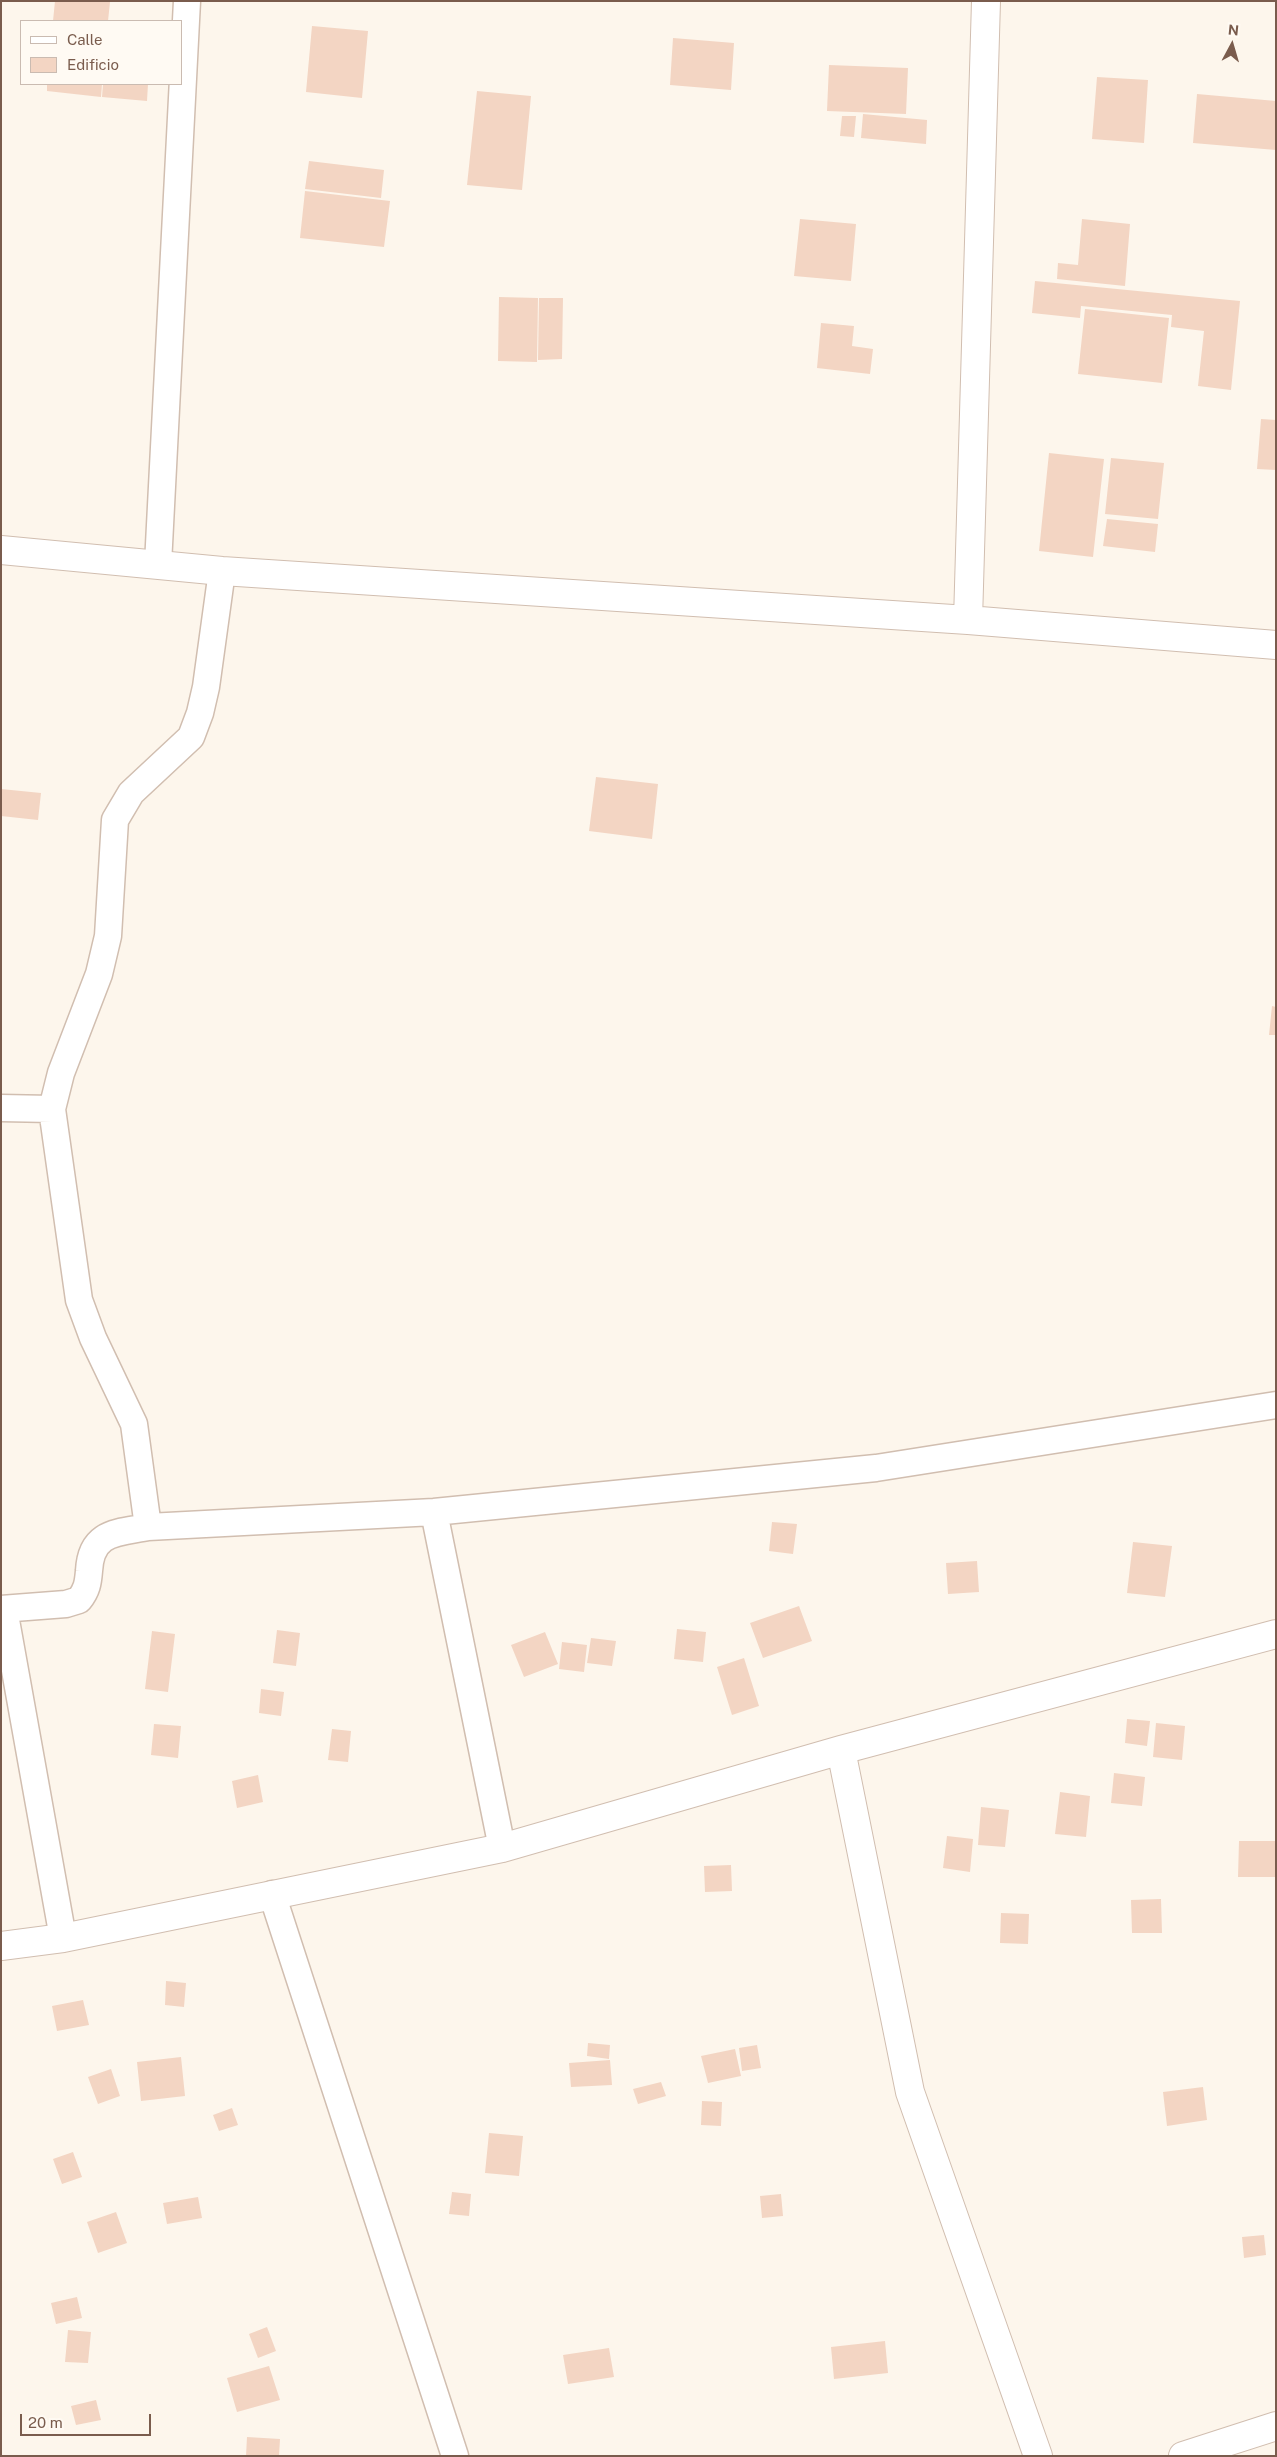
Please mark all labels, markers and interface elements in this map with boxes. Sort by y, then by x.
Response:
legend [20,20,182,85]
north arrow [1207,20,1257,70]
text: N [1227,22,1240,39]
text: Calle [67,31,103,48]
text: Edificio [67,56,119,73]
scale bar [22,2404,154,2436]
text: 20 m [28,2414,63,2431]

